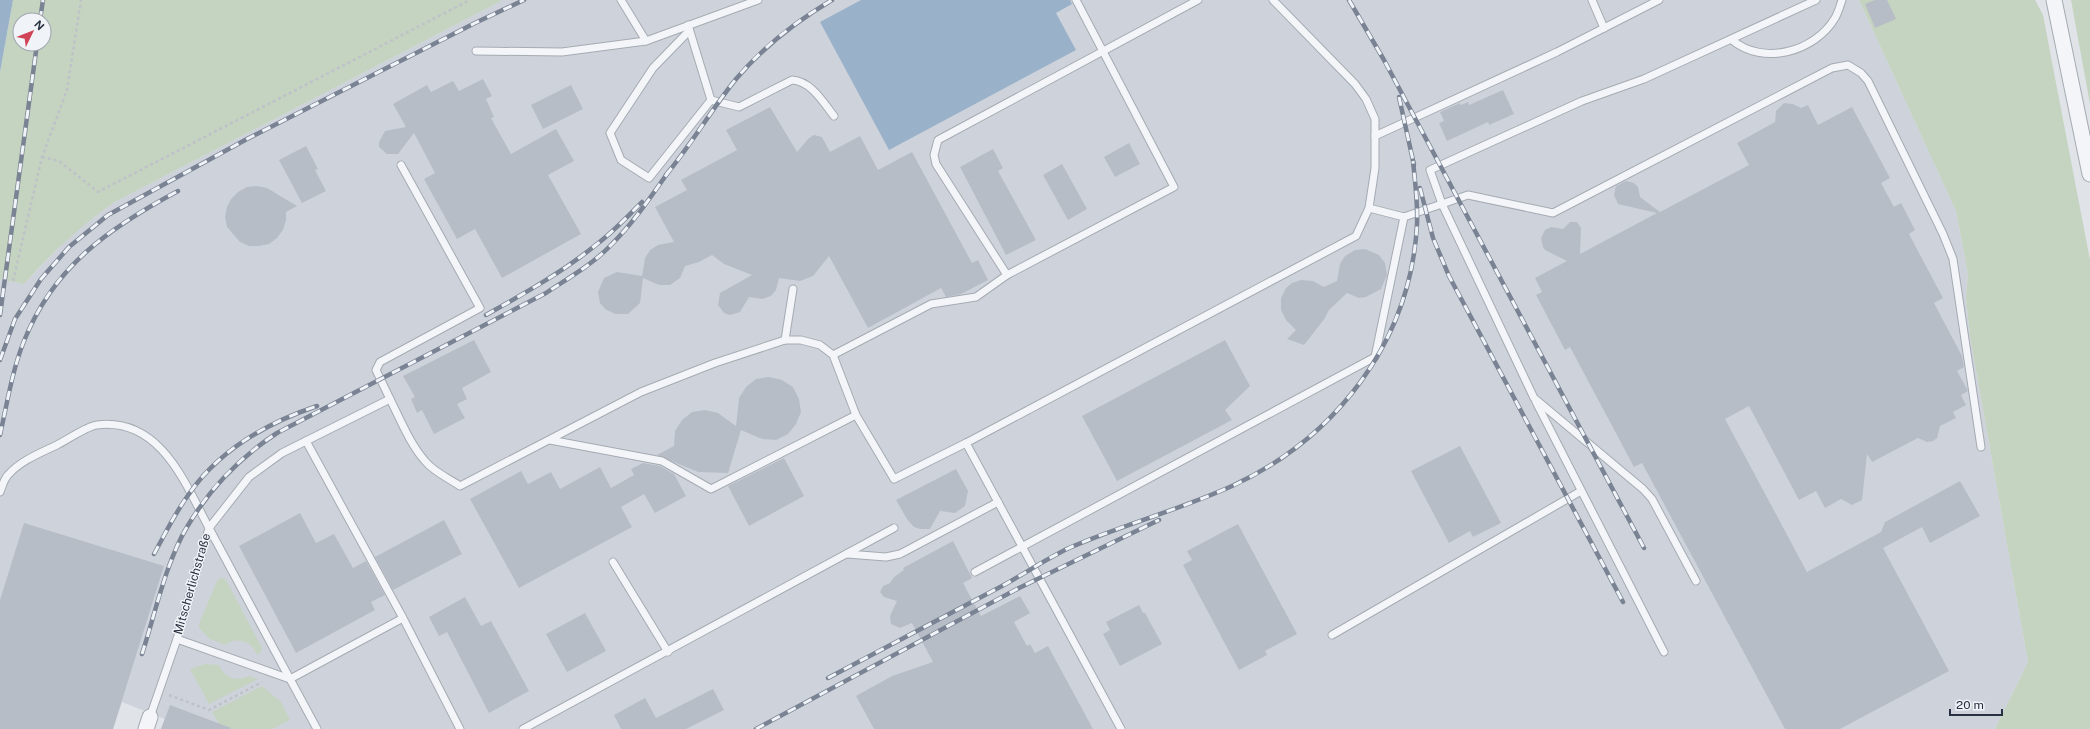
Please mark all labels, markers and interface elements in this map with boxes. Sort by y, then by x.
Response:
north arrow [12,12,52,52]
text: N [32,18,47,32]
street label: Mitscherlichstraße [171,532,213,636]
scale bar [1950,691,2002,717]
text: 20 m [1956,698,1984,712]

